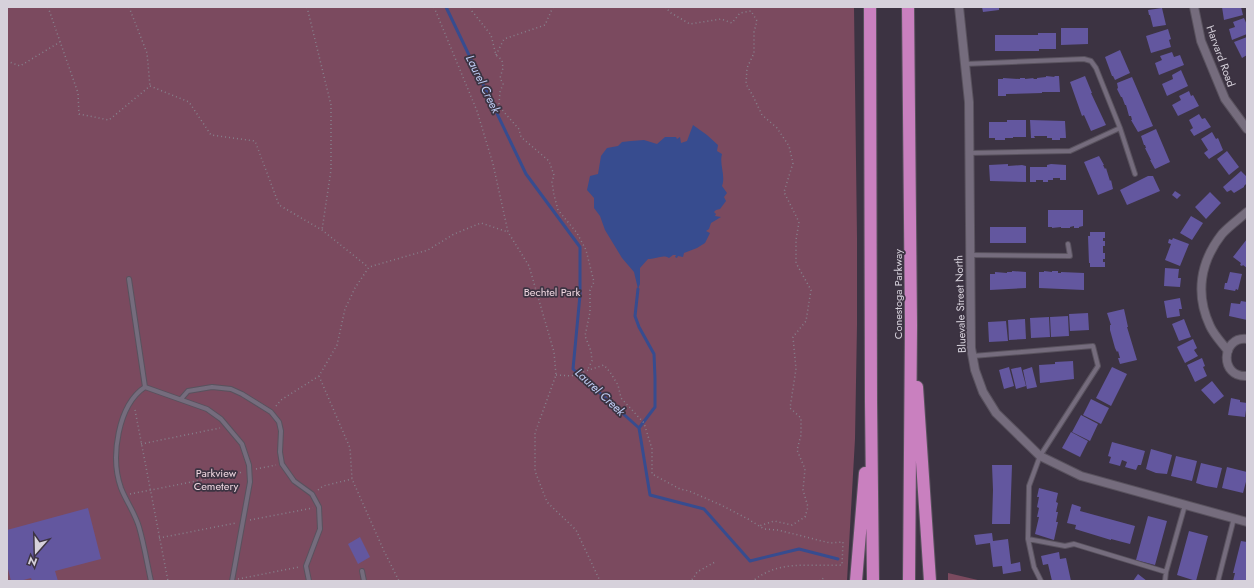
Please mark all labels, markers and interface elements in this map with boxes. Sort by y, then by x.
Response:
street label: Harvard Road [1202,23,1240,89]
water label: Laurel Creek [461,52,505,117]
street label: Conestoga Parkway [890,249,906,339]
street label: Bluevale Street North [950,255,970,353]
park label: Bechtel Park [524,284,580,300]
water label: Laurel Creek [571,364,630,421]
park label: Parkview Cemetery [194,465,239,494]
north arrow [16,532,56,572]
text: N [26,552,39,570]

